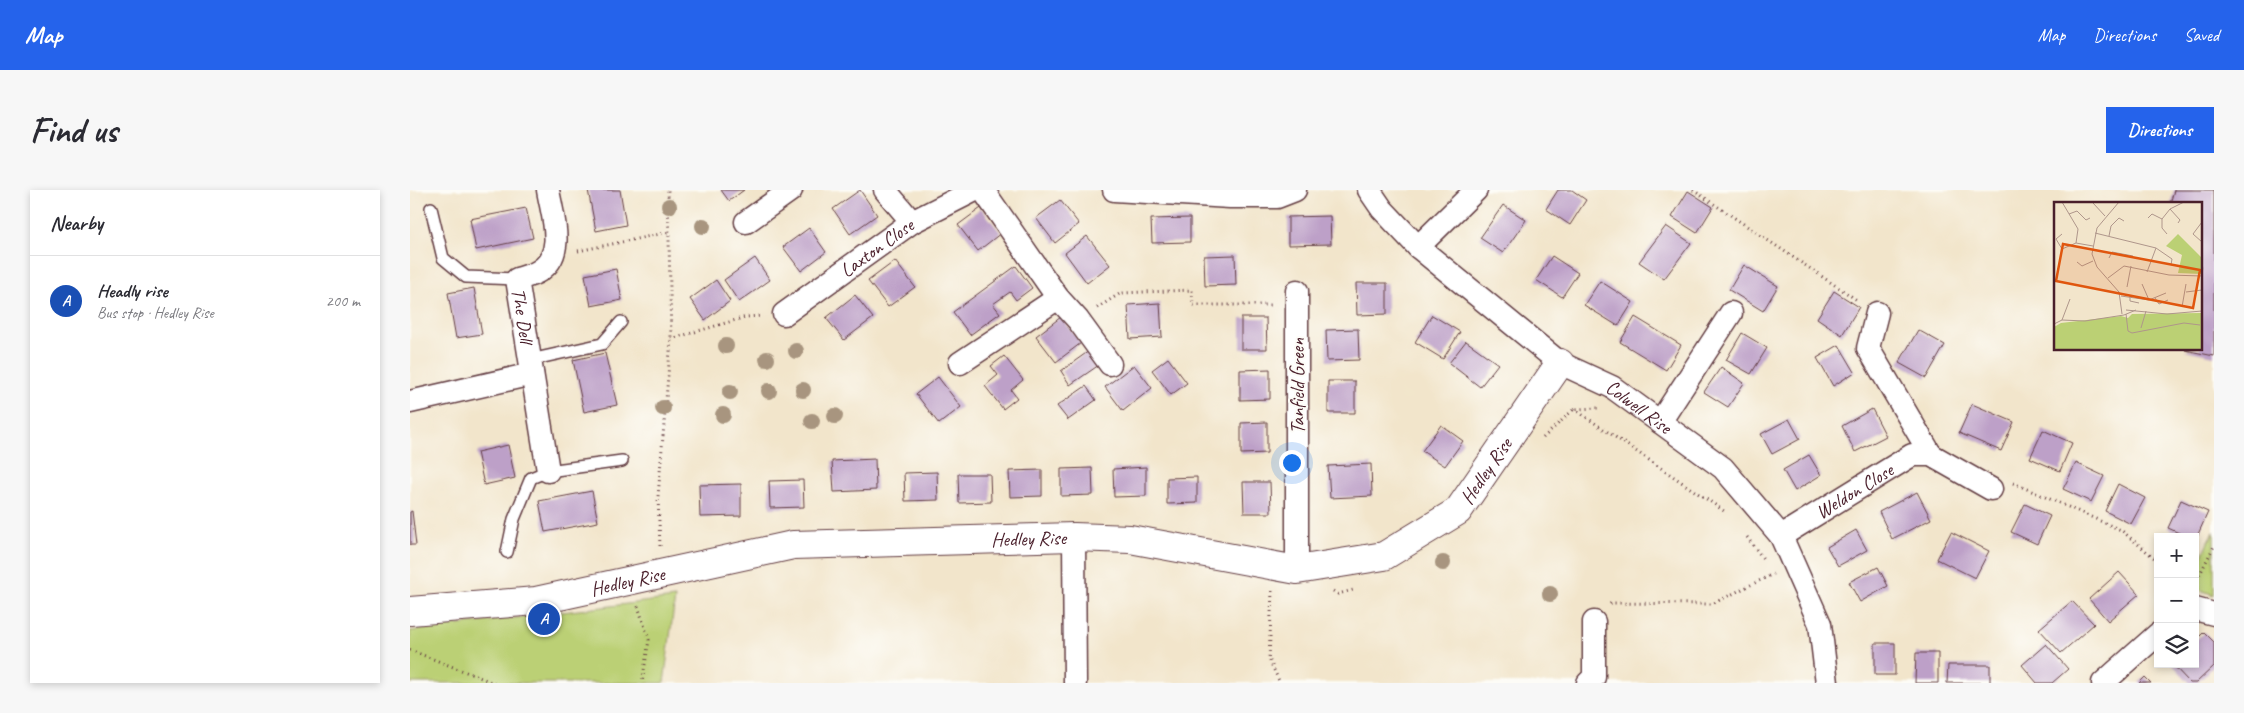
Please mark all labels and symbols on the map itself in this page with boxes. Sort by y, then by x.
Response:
inset map [2054,202,2202,350]
street label: Laxton Close [835,212,920,283]
street label: The Dell [506,287,540,348]
street label: Tanfield Green [1285,337,1310,434]
street label: Colwell Rise [1602,374,1678,440]
street label: Hedley Rise [1455,432,1519,509]
your location [1279,450,1305,476]
street label: Weldon Close [1811,457,1899,525]
street label: Hedley Rise [991,525,1068,552]
street label: Hedley Rise [588,561,668,602]
pin: A [528,600,560,638]

